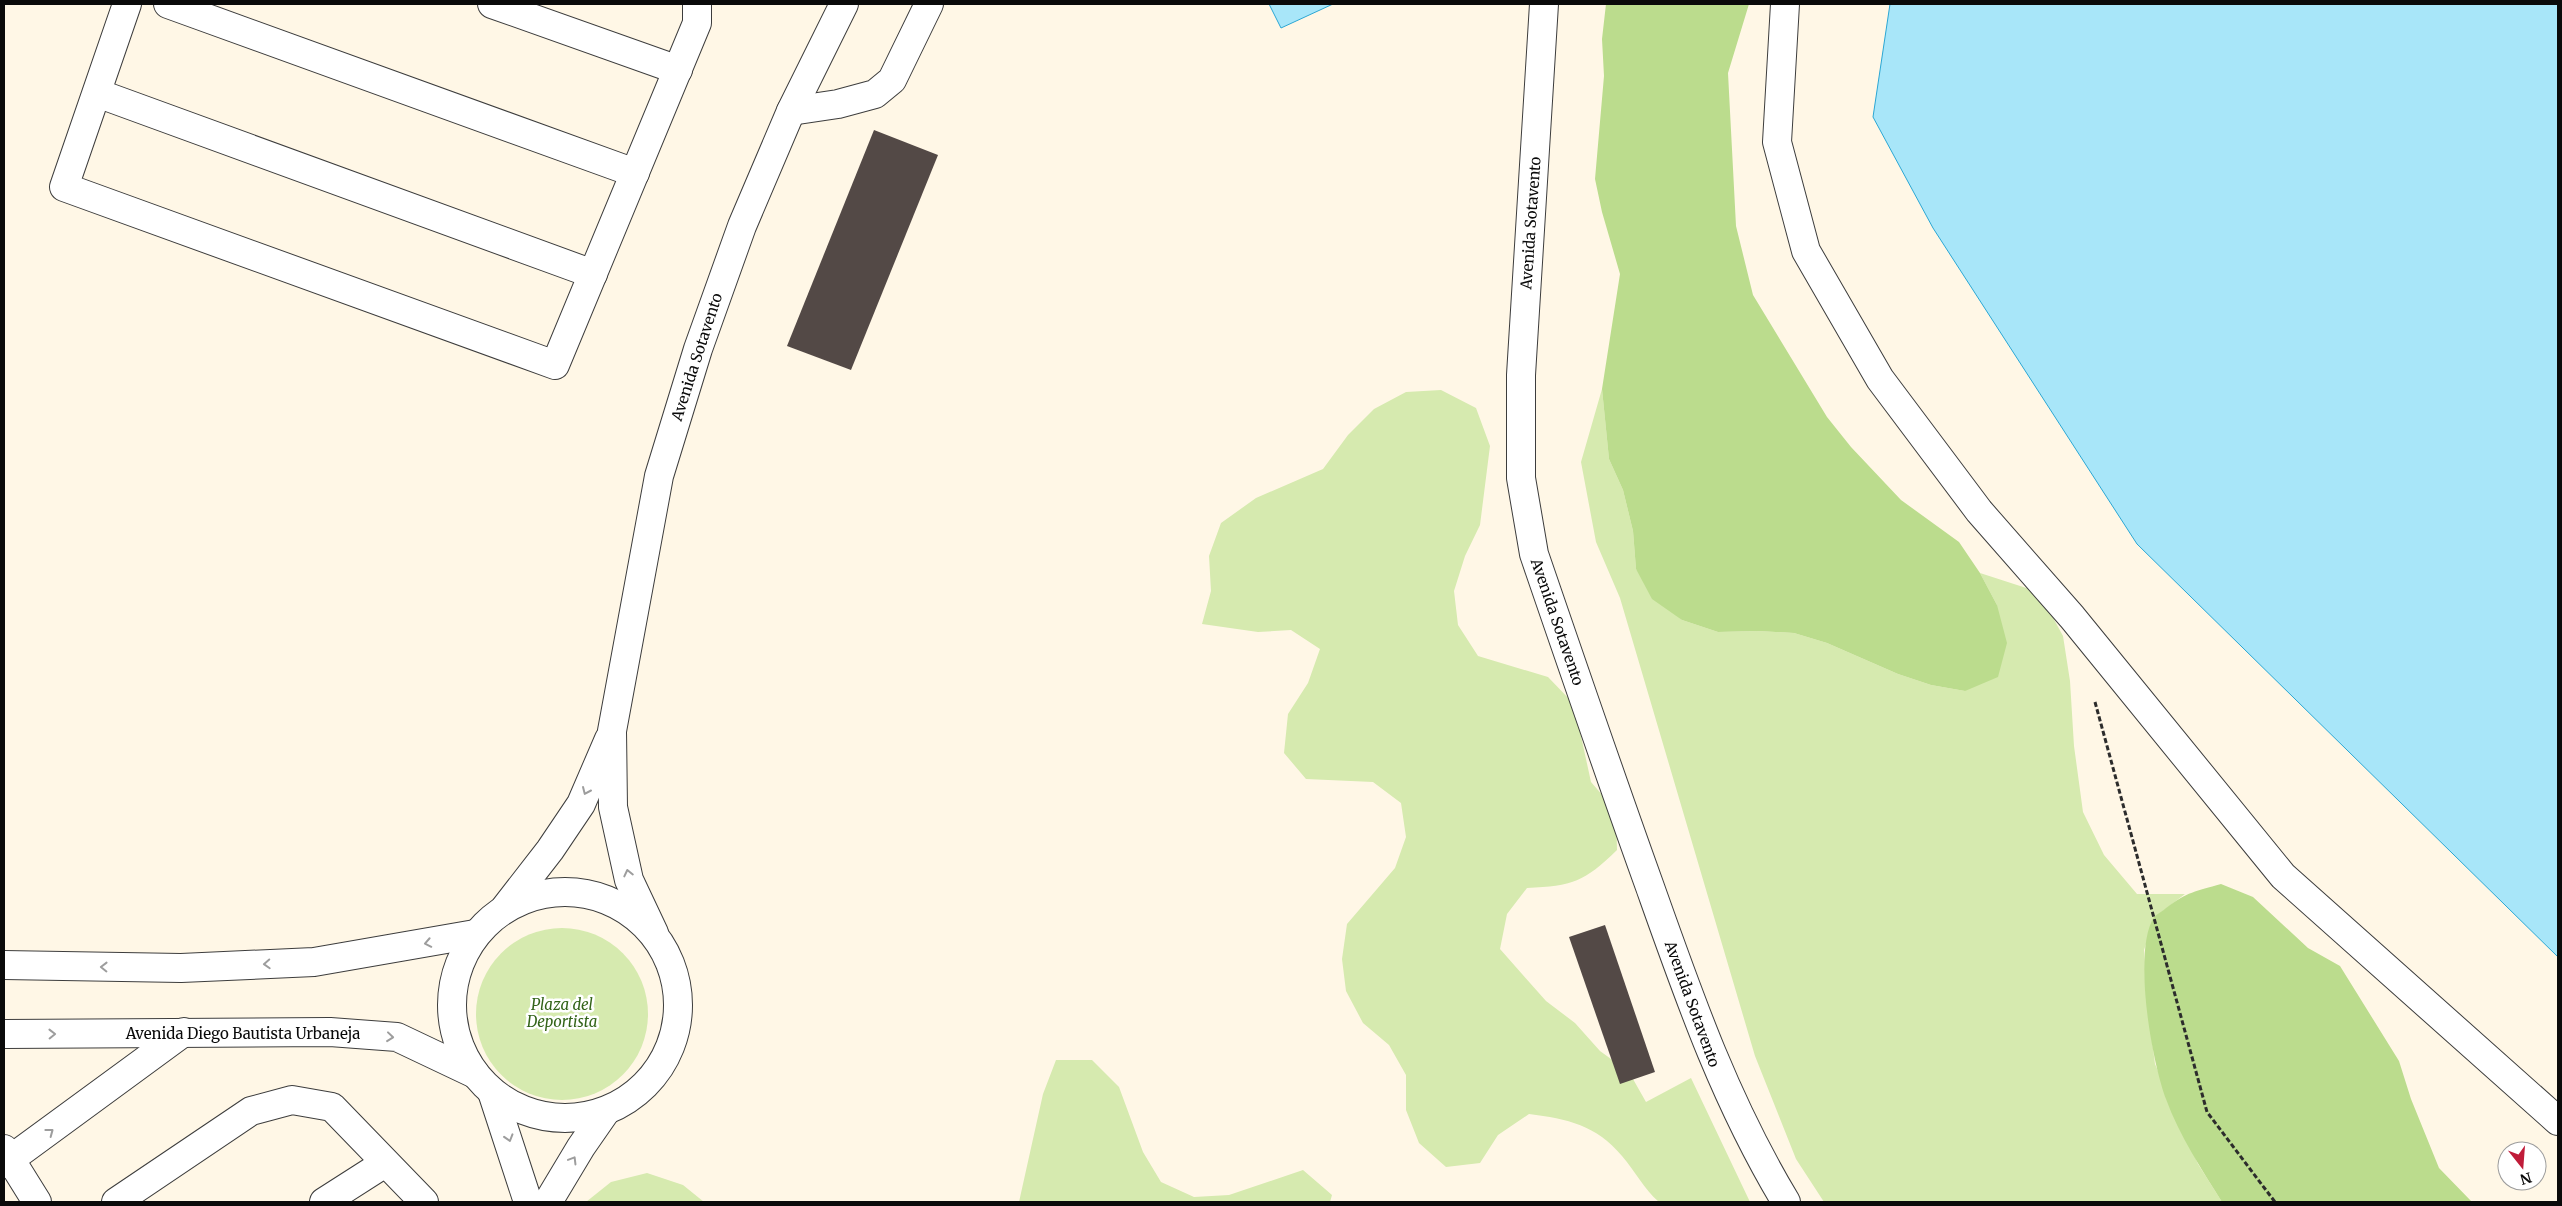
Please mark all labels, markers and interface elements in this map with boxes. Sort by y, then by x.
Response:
street label: Avenida Sotavento [1516,156,1545,291]
street label: Avenida Sotavento [667,290,726,424]
street label: Avenida Sotavento [1526,555,1588,688]
one-way arrow [582,786,593,795]
one-way arrow [623,868,634,877]
street label: Avenida Sotavento [1660,937,1724,1070]
one-way arrow [423,938,432,948]
one-way arrow [262,958,270,969]
one-way arrow [100,962,108,972]
park label: Plaza del Deportista [526,995,597,1031]
street label: Avenida Diego Bautista Urbaneja [125,1024,360,1043]
one-way arrow [49,1029,57,1039]
one-way arrow [386,1031,394,1042]
one-way arrow [44,1129,53,1137]
one-way arrow [503,1134,513,1142]
north arrow [2497,1141,2547,1191]
one-way arrow [567,1157,577,1166]
text: N [2518,1168,2534,1189]

